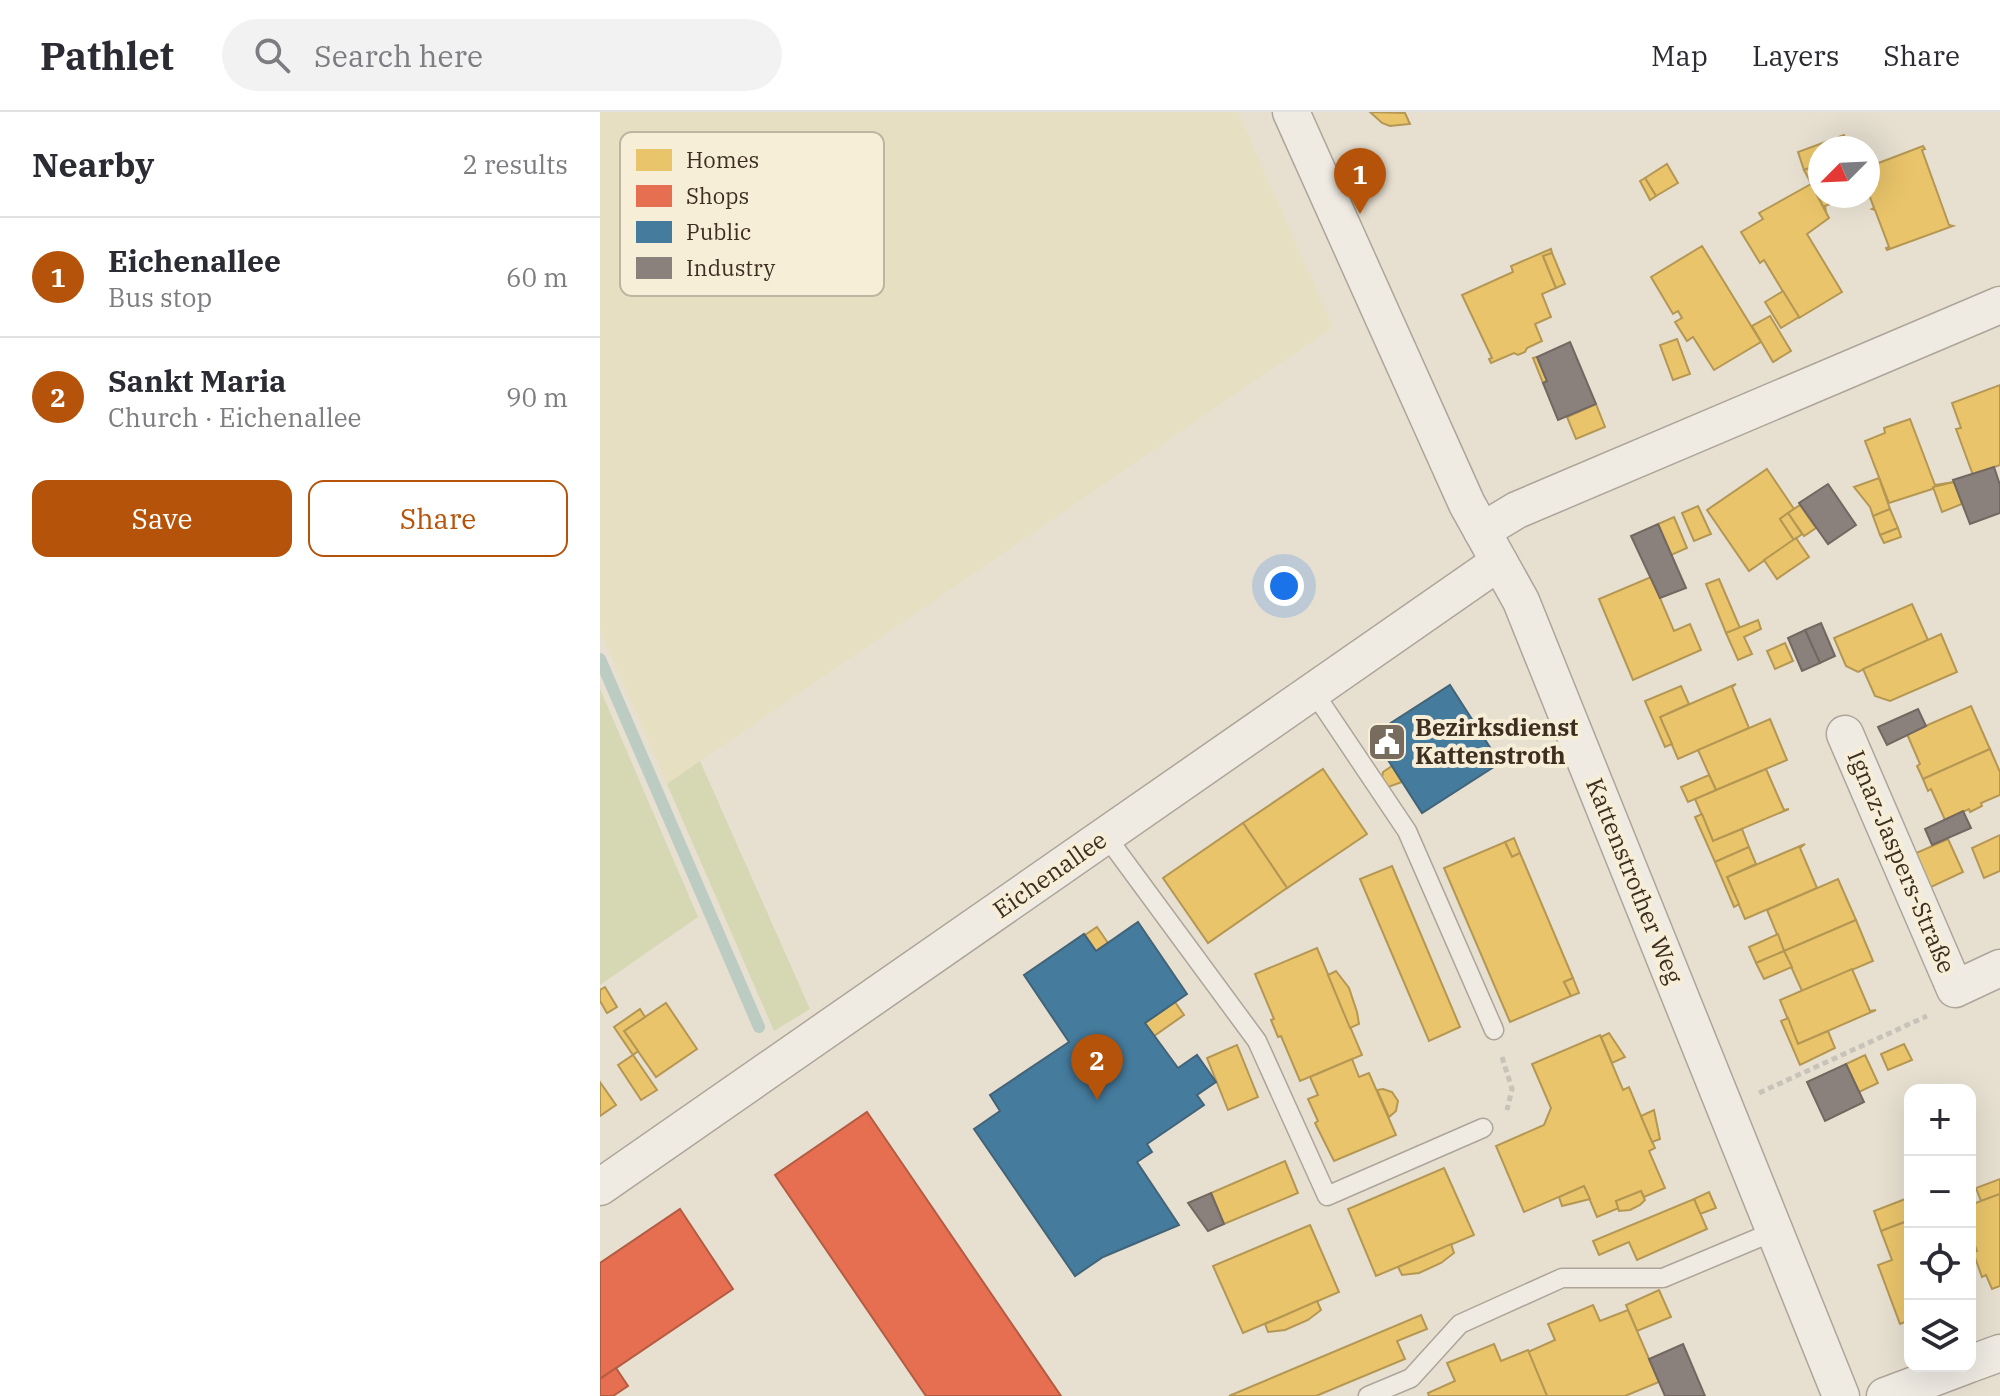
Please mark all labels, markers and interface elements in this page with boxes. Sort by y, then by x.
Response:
search box [222,19,782,91]
text: Pathlet [40,31,174,80]
icon: search [250,33,294,77]
text: Search here [314,36,483,75]
text: Map [1651,37,1708,74]
text: Layers [1752,37,1839,74]
text: Share [1883,37,1960,74]
legend [620,132,884,296]
north arrow [1808,136,1880,208]
text: Nearby [32,142,154,186]
text: Homes [686,145,759,174]
text: 2 results [462,147,568,181]
pin: 1 [1334,148,1386,214]
text: Shops [686,181,749,210]
text: Public [686,217,751,246]
text: Eichenallee [108,241,281,280]
text: Industry [686,253,775,282]
text: 1 [50,260,66,294]
text: 60 m [506,260,568,294]
text: Bus stop [108,280,212,314]
text: Sankt Maria [108,361,286,400]
text: 2 [50,380,66,414]
text: 90 m [506,380,568,414]
text: Church · Eichenallee [108,400,362,434]
button: Save [32,480,292,557]
button: Share [308,480,568,557]
your location [1264,566,1304,606]
place label: Bezirksdienst Kattenstroth [1415,711,1578,771]
public building icon: Bezirksdienst Kattenstroth [1366,721,1408,763]
street label: Ignaz-Jaspers-Straße [1840,745,1963,978]
street label: Kattenstrother Weg [1579,773,1691,988]
street label: Eichenallee [986,823,1113,925]
pin: 2 [1071,1034,1123,1100]
map controls [1904,1084,1976,1372]
button: + [1904,1084,1976,1156]
button: − [1904,1156,1976,1228]
button: locate [1904,1228,1976,1300]
button: layers [1904,1300,1976,1372]

